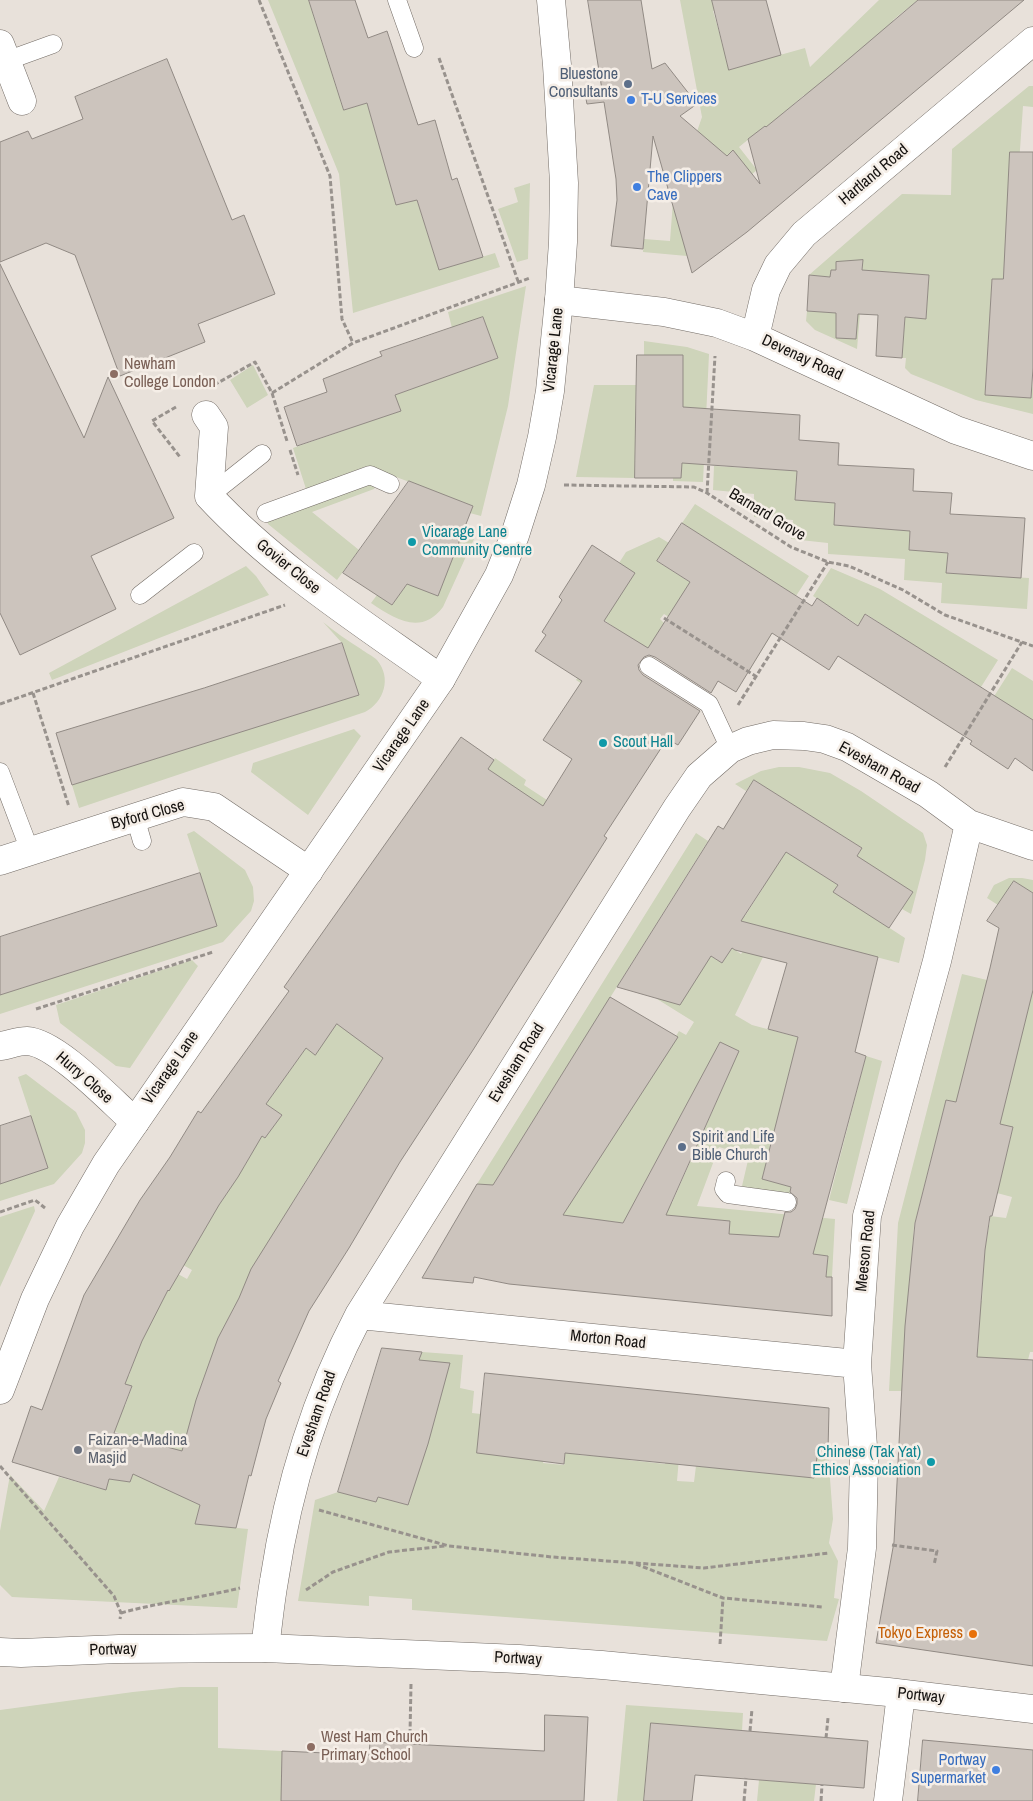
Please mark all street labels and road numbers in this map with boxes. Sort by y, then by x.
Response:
street label: Hartland Road [835,140,913,210]
street label: Vicarage Lane [540,307,568,393]
street label: Devenay Road [759,331,845,385]
street label: Barnard Grove [725,485,809,545]
street label: Govier Close [252,535,324,599]
street label: Vicarage Lane [370,696,434,776]
street label: Evesham Road [835,738,923,798]
street label: Byford Close [109,796,187,834]
street label: Evesham Road [485,1020,549,1106]
street label: Vicarage Lane [139,1028,203,1108]
street label: Hurry Close [52,1048,116,1108]
street label: Meeson Road [852,1209,880,1293]
street label: Morton Road [569,1326,647,1354]
street label: Evesham Road [293,1368,341,1460]
street label: Portway [89,1640,137,1660]
street label: Portway [494,1648,542,1670]
street label: Portway [896,1684,946,1708]

